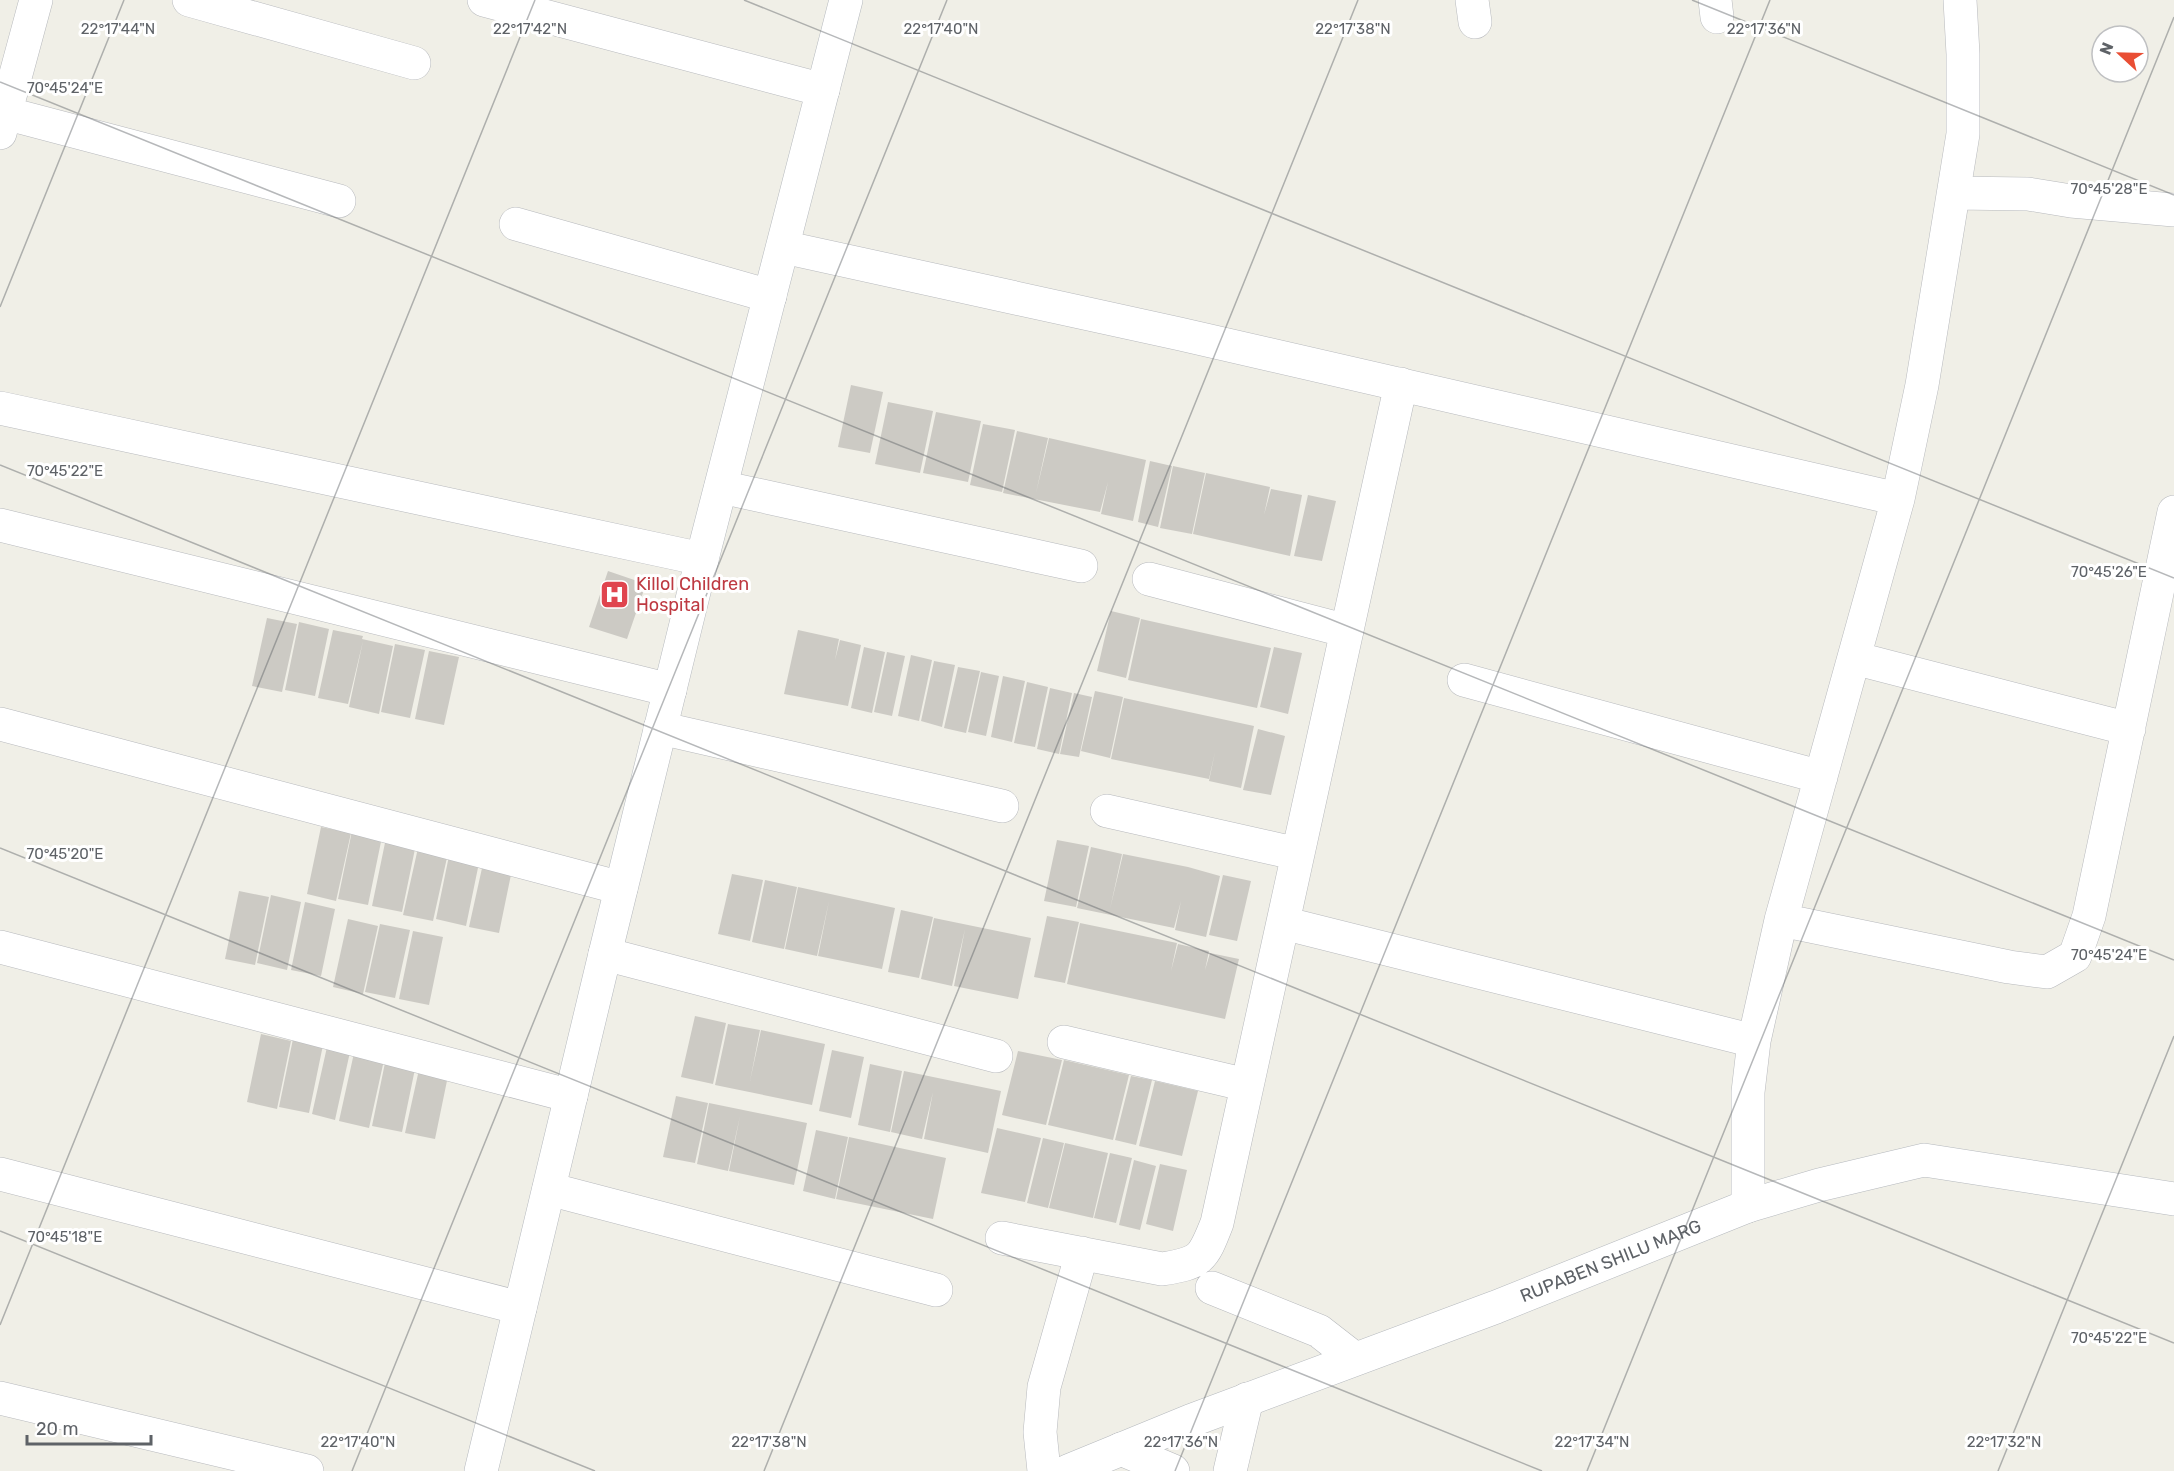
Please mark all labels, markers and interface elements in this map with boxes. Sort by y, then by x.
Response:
text: 22°17'44"N [81,20,155,38]
text: 22°17'42"N [493,20,567,38]
text: 22°17'40"N [904,20,978,38]
text: 22°17'38"N [1315,20,1391,38]
text: 22°17'36"N [1727,20,1801,38]
north arrow [2090,24,2150,84]
text: N [2096,40,2118,57]
text: 70°45'24"E [27,79,103,97]
text: 70°45'28"E [2071,180,2147,198]
text: 70°45'22"E [27,462,103,480]
text: 70°45'26"E [2071,563,2147,581]
place label: Killol Children Hospital [636,573,749,616]
hospital icon: Killol Children Hospital [599,578,631,610]
text: 70°45'20"E [27,845,103,863]
text: 70°45'24"E [2071,946,2147,964]
street label: RUPABEN SHILU MARG [1517,1215,1705,1307]
text: 70°45'18"E [28,1228,102,1246]
text: 70°45'22"E [2071,1329,2147,1347]
scale bar [27,1408,152,1446]
text: 20 m [36,1418,78,1440]
text: 22°17'40"N [321,1433,395,1451]
text: 22°17'38"N [731,1433,807,1451]
text: 22°17'36"N [1144,1433,1218,1451]
text: 22°17'34"N [1555,1433,1629,1451]
text: 22°17'32"N [1967,1433,2041,1451]

